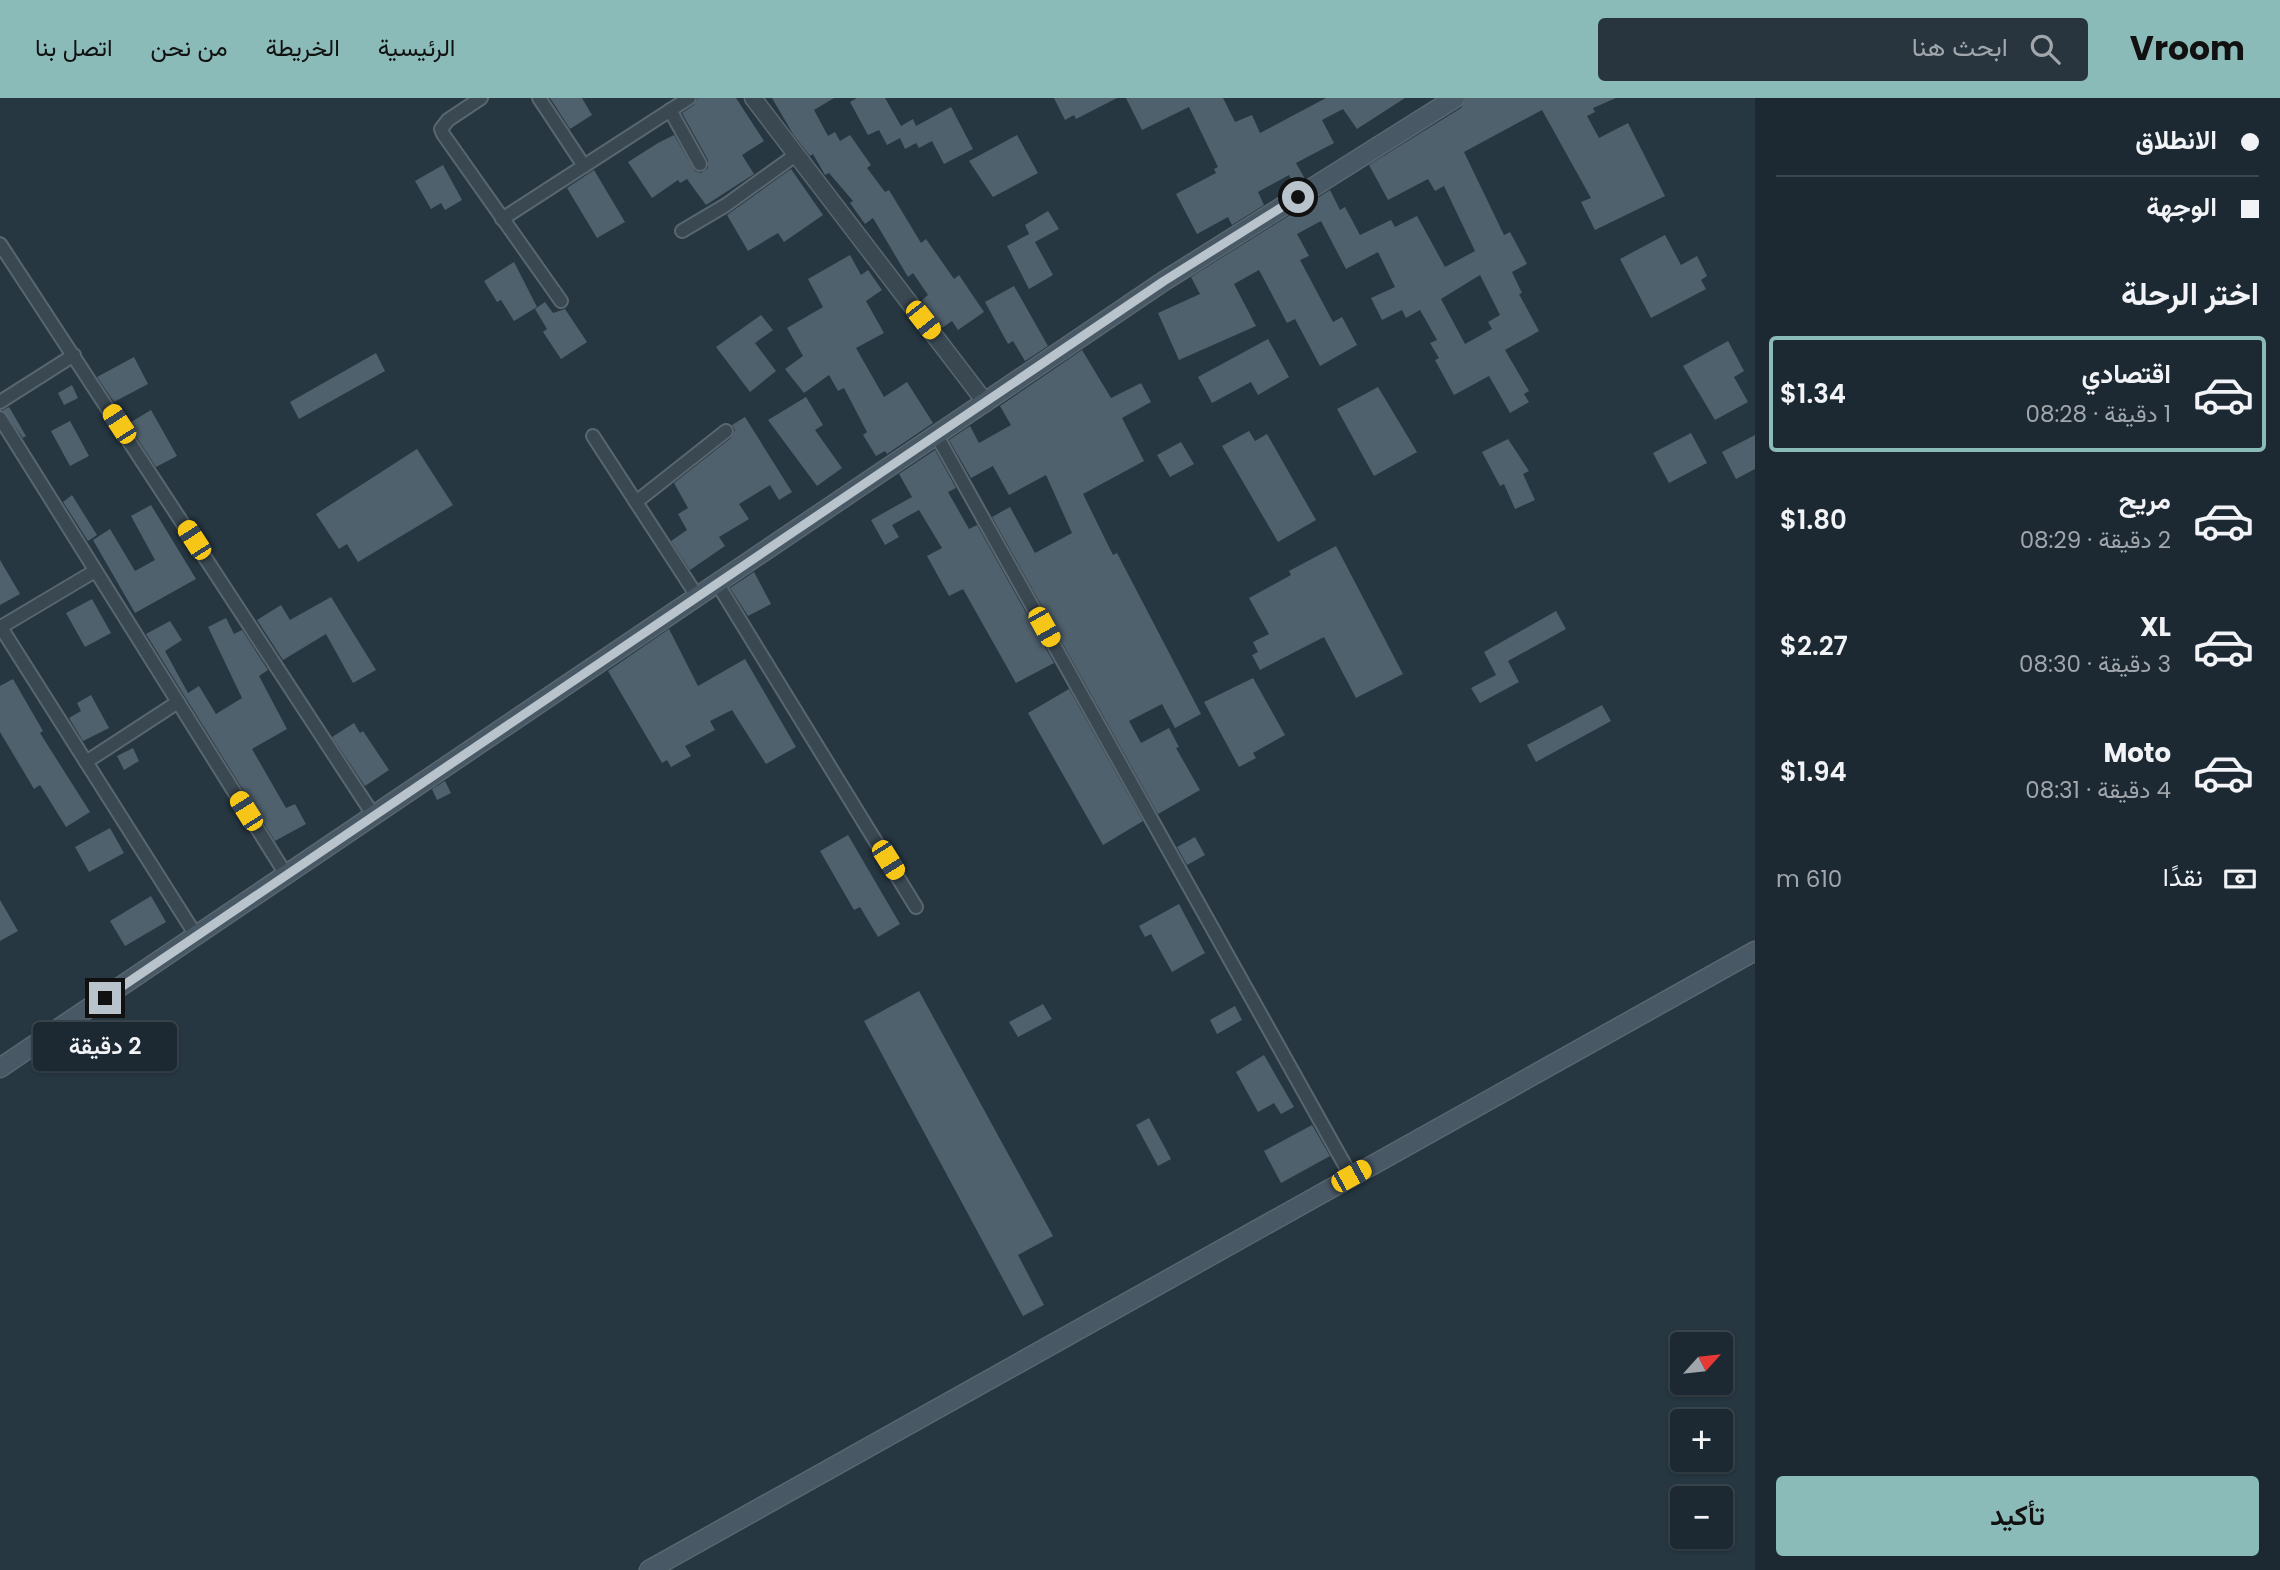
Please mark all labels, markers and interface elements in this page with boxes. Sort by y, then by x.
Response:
search box [1598,18,2088,81]
text: Vroom [2130,25,2245,72]
text: ابحث هنا [1912,29,2008,65]
icon: search [2026,30,2064,68]
text: اتصل بنا [35,31,113,64]
text: من نحن [151,31,228,64]
text: الخريطة [266,31,340,64]
text: الرئيسية [378,31,455,64]
text: الانطلاق [2135,122,2217,158]
route start [1282,181,1314,213]
text: الوجهة [2146,189,2217,225]
text: اختر الرحلة [2121,271,2259,316]
car [902,297,945,343]
text: اقتصادي [2082,356,2171,392]
icon: car [2192,363,2255,426]
text: $1.34 [1780,376,1846,412]
text: 1 دقيقة · 08:28 [2025,398,2171,430]
car [99,401,140,447]
text: مريح [2119,482,2171,518]
icon: car [2192,489,2255,552]
text: $1.80 [1780,502,1847,538]
car [174,517,215,563]
text: 2 دقيقة · 08:29 [2020,524,2171,556]
car [1025,604,1064,650]
text: XL [2140,609,2171,645]
icon: car [2192,615,2255,678]
text: $2.27 [1780,628,1848,664]
text: 3 دقيقة · 08:30 [2019,648,2171,680]
text: Moto [2103,735,2171,771]
icon: car [2192,741,2255,804]
text: $1.94 [1780,754,1847,790]
text: 4 دقيقة · 08:31 [2025,774,2171,806]
car [226,788,267,834]
car [868,837,909,883]
text: نقدًا [2163,859,2203,895]
icon: cash [2221,860,2259,898]
text: 610 m [1776,863,1842,895]
route end [89,982,121,1014]
callout: 2 دقيقة [33,1023,177,1072]
text: 2 دقيقة [69,1030,141,1062]
car [1328,1157,1375,1195]
north arrow [1670,1332,1732,1395]
map controls [1670,1332,1733,1549]
button: + [1670,1409,1733,1472]
button: تأكيد [1776,1476,2259,1556]
button: − [1670,1486,1733,1549]

